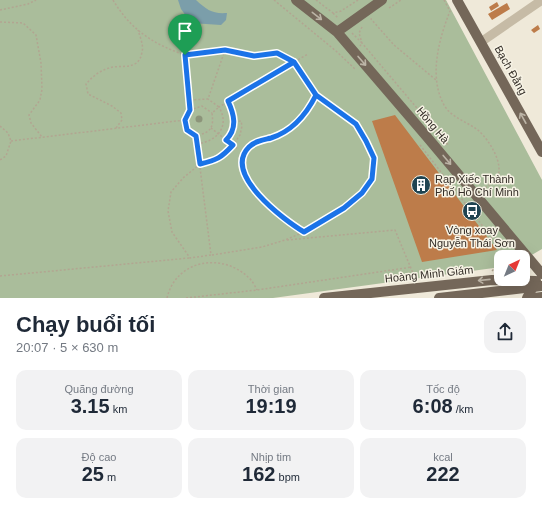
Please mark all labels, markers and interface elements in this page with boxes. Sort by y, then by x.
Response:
one-way arrow [311,11,322,20]
pin [168,14,202,55]
icon: arrive [174,20,196,42]
street label: Bạch Đằng [493,43,529,97]
one-way arrow [358,56,367,66]
street label: Hồng Hà [414,105,452,146]
one-way arrow [519,112,527,124]
one-way arrow [442,155,451,165]
place label: Rạp Xiếc Thành Phố Hồ Chí Minh [435,173,519,198]
building icon: Rạp Xiếc Thành Phố Hồ Chí Minh [410,174,432,196]
bus stop icon: Vòng xoay Nguyễn Thái Sơn [461,200,483,222]
place label: Vòng xoay Nguyễn Thái Sơn [429,224,515,249]
north arrow [494,250,530,286]
map controls [494,250,530,286]
street label: Hoàng Minh Giám [384,263,474,285]
one-way arrow [477,277,490,284]
button: share [484,311,526,353]
text: Chạy buổi tối [16,312,155,337]
text: 20:07 · 5 × 630 m [16,340,118,355]
text: Quãng đường [64,383,134,395]
text: Thời gian [248,383,294,395]
text: Tốc độ [426,383,460,395]
text: 3.15 [71,395,110,417]
text: 19:19 [245,395,297,417]
text: 6:08 [413,395,453,417]
text: km [110,403,127,415]
text: /km [453,403,473,415]
text: Độ cao [82,451,116,463]
text: Nhịp tim [251,451,291,463]
text: kcal [433,451,453,463]
text: 25 [82,463,104,485]
text: 162 [242,463,275,485]
text: 222 [426,463,460,485]
text: m [104,471,116,483]
text: bpm [275,471,300,483]

